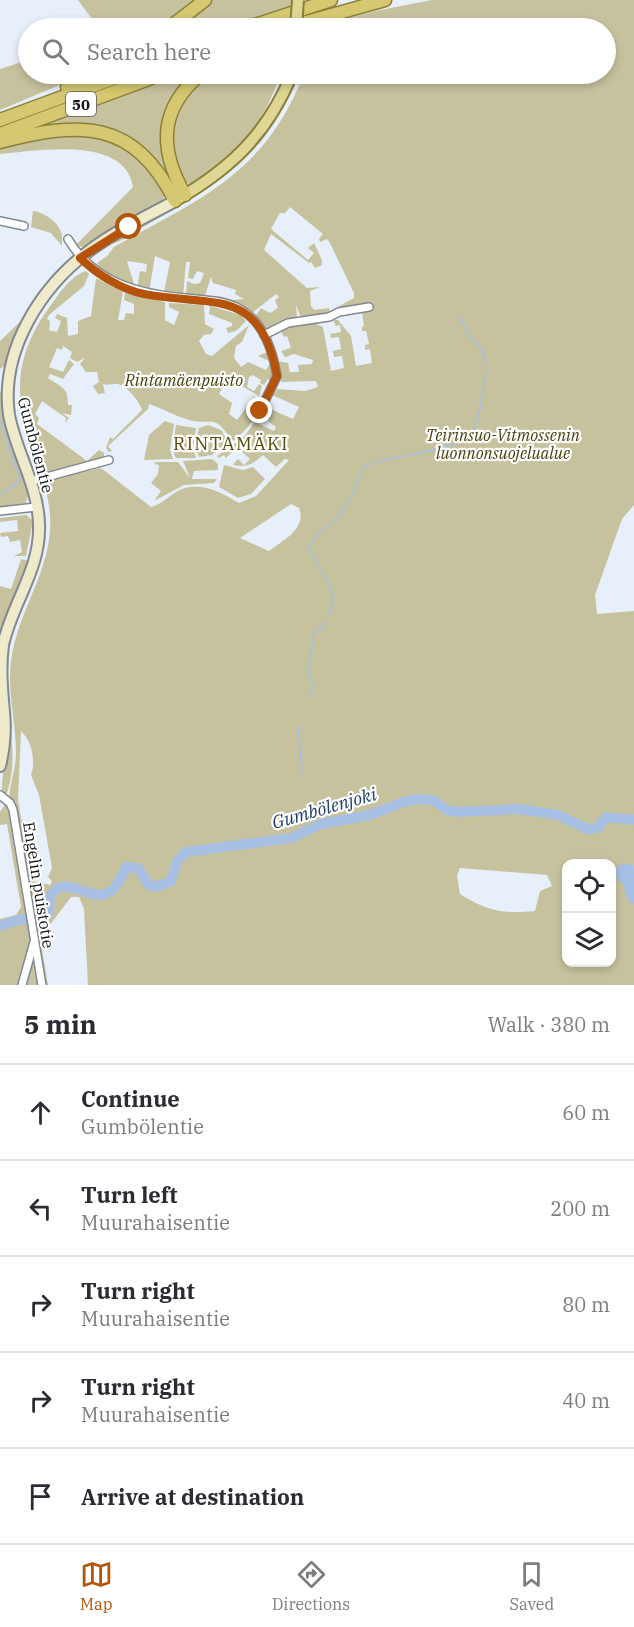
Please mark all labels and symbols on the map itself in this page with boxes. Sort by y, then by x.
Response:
road number: 50 [66,92,96,116]
route start [115,213,141,239]
park label: Rintamäenpuisto [124,370,243,390]
street label: Gumbölentie [14,395,58,495]
route end [246,397,272,423]
park label: Teirinsuo-Vitmossenin luonnonsuojelualue [426,425,580,463]
district label: RINTAMÄKI [173,432,289,455]
water label: Gumbölenjoki [269,782,380,834]
street label: Engelin puistotie [19,820,59,950]

